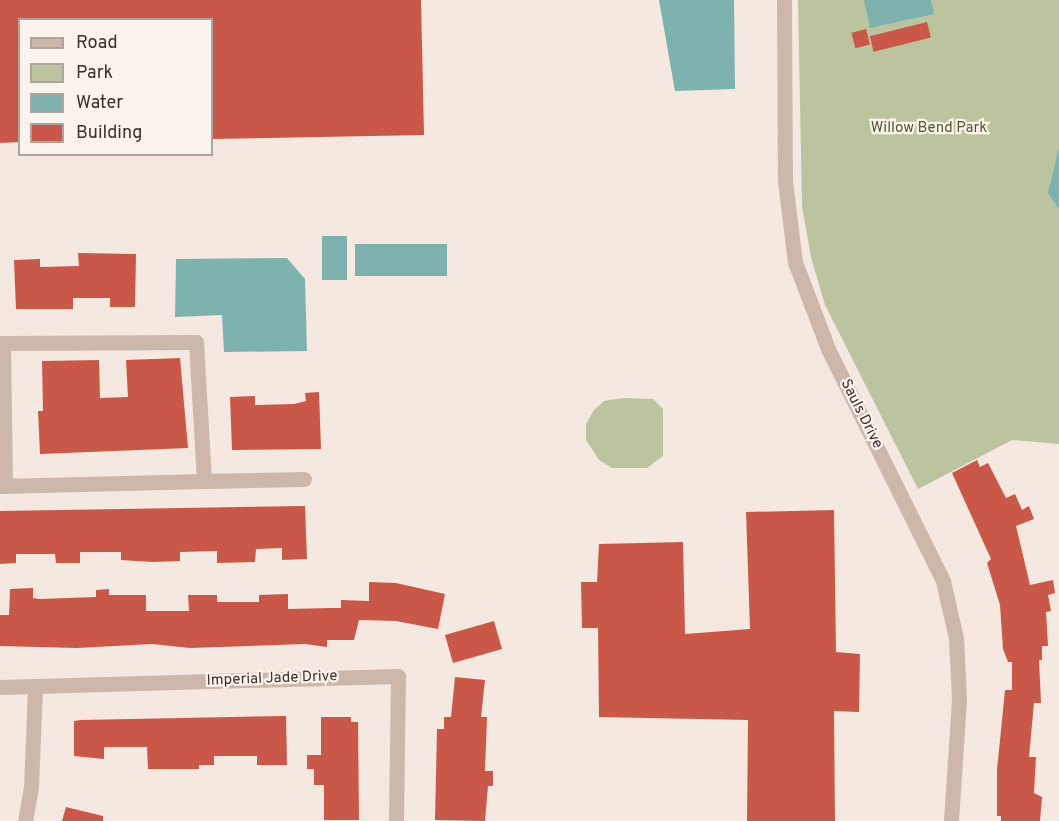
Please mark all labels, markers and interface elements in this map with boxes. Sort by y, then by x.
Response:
legend [18,18,213,156]
text: Road [76,32,118,55]
text: Park [76,62,113,85]
text: Water [76,92,123,115]
park label: Willow Bend Park [871,120,987,138]
text: Building [76,122,142,145]
street label: Sauls Drive [836,376,886,452]
street label: Imperial Jade Drive [206,668,338,690]

